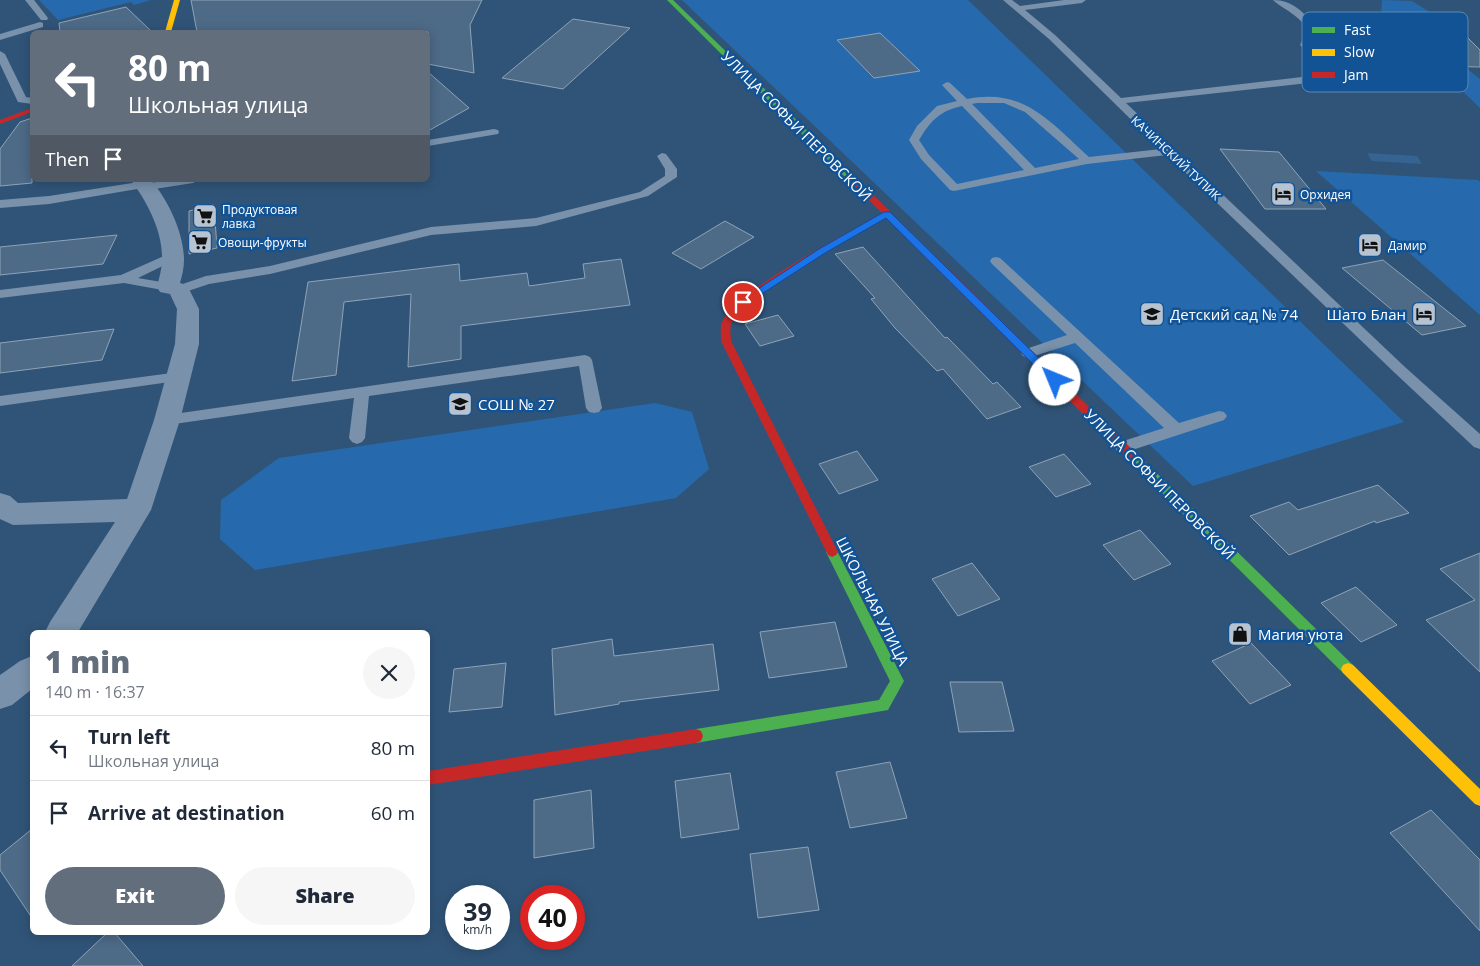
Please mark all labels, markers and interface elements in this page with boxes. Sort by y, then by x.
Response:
legend [1302,12,1468,92]
text: Fast [1344,20,1371,39]
text: Slow [1344,42,1375,61]
text: 80 m [128,44,211,91]
street label: УЛИЦА СОФЬИ ПЕРОВСКОЙ [718,47,876,205]
icon: left [45,50,110,115]
text: Jam [1342,65,1369,84]
text: Школьная улица [128,89,309,119]
street label: КАЧИНСКИЙ ТУПИК [1128,112,1225,204]
icon: arrive [99,145,127,173]
text: Then [45,146,89,172]
hotel icon: Орхидея [1270,181,1296,207]
place label: Орхидея [1300,186,1351,203]
place label: Продуктовая лавка [222,201,297,232]
supermarket icon: Продуктовая лавка [192,203,218,229]
supermarket icon: Овощи-фрукты [187,229,213,255]
hotel icon: Дамир [1357,232,1383,258]
place label: Овощи-фрукты [218,234,307,251]
place label: Дамир [1388,237,1427,254]
pin [722,281,764,323]
icon: arrive [729,288,757,316]
school or university icon: Детский сад № 74 [1139,301,1165,327]
hotel icon: Шато Блан [1411,301,1437,327]
place label: Детский сад № 74 [1170,304,1298,324]
place label: Шато Блан [1327,304,1406,324]
position arrow [1028,353,1080,405]
school or university icon: СОШ № 27 [447,391,473,417]
place label: СОШ № 27 [478,394,555,414]
street label: УЛИЦА СОФЬИ ПЕРОВСКОЙ [1081,405,1239,563]
street label: ШКОЛЬНАЯ УЛИЦА [832,533,914,669]
shop icon: Магия уюта [1227,621,1253,647]
place label: Магия уюта [1258,624,1343,644]
text: 1 min [45,641,130,682]
button: close [363,647,415,699]
text: 140 m · 16:37 [45,681,145,703]
text: Turn left [88,724,170,750]
icon: left [45,734,73,762]
text: 80 m [371,735,415,761]
text: Школьная улица [88,750,219,772]
icon: arrive [45,799,73,827]
text: Arrive at destination [88,800,285,826]
text: 60 m [371,800,415,826]
button: Exit [45,867,225,925]
button: Share [235,867,415,925]
speed limit sign: 40 [520,885,585,950]
text: 39 [463,894,492,928]
text: km/h [463,921,492,938]

